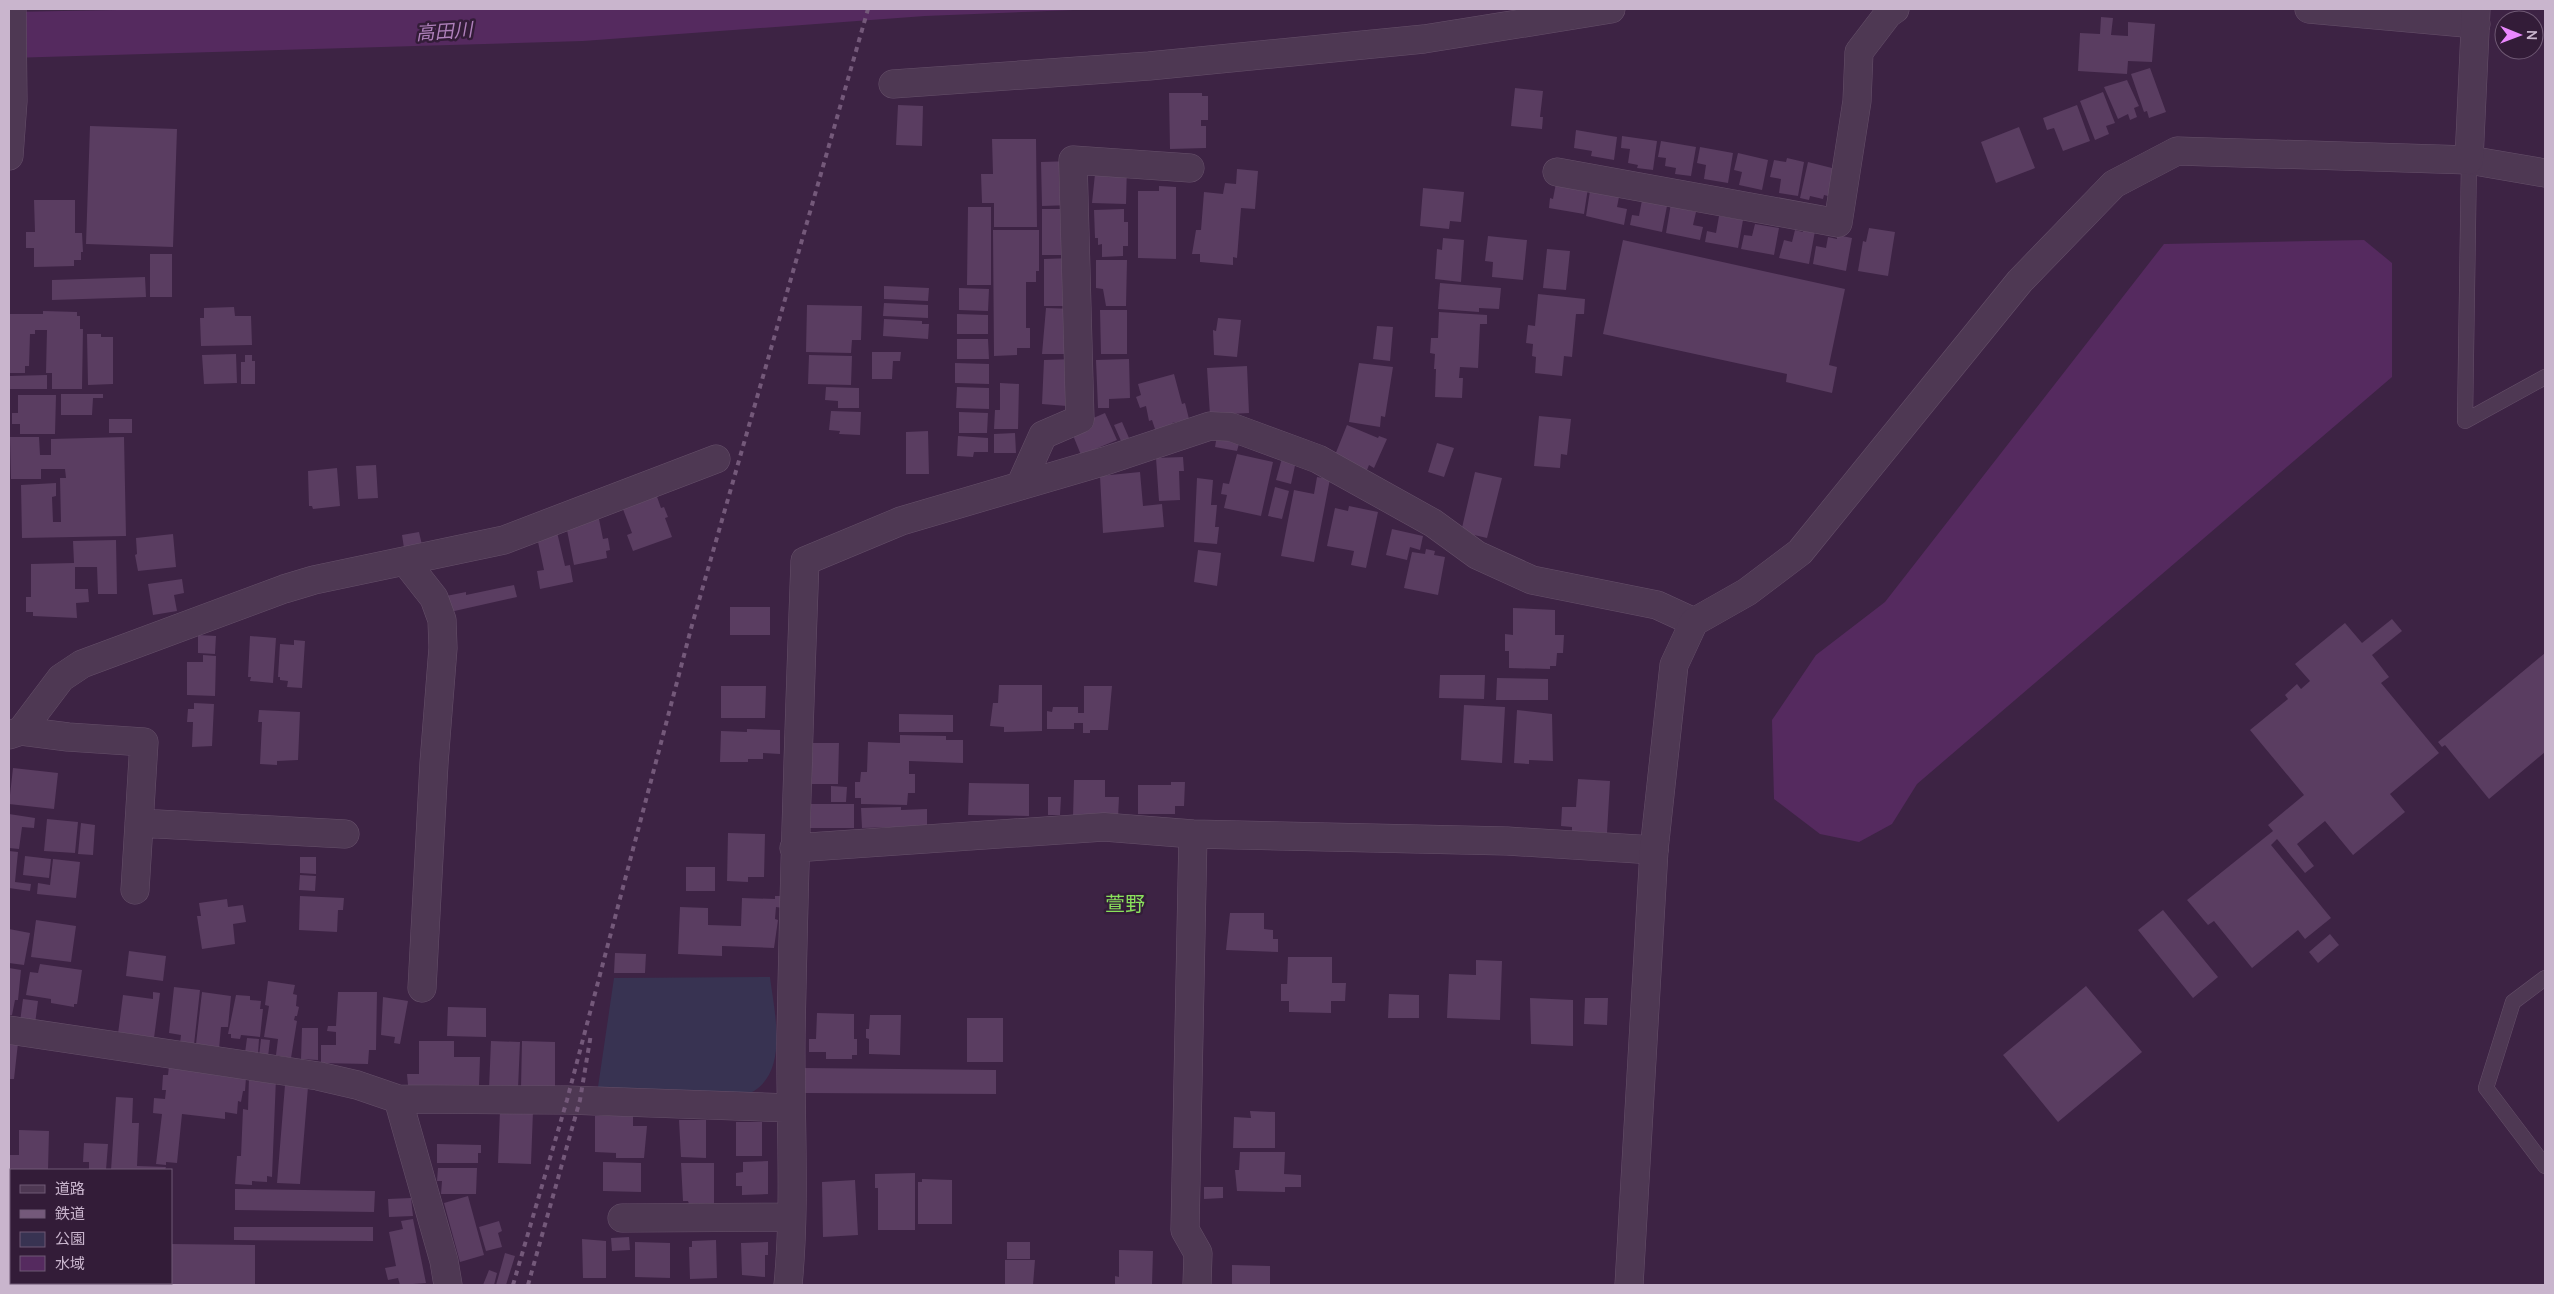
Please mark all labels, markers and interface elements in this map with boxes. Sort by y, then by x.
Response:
north arrow [2494,10,2544,60]
water label: 高田川 [415,16,475,46]
text: N [2523,30,2542,40]
district label: 萱野 [1105,890,1145,917]
legend [10,1169,172,1284]
text: 道路 [55,1178,85,1199]
text: 鉄道 [55,1203,85,1224]
text: 公園 [55,1228,85,1249]
text: 水域 [55,1253,85,1274]

